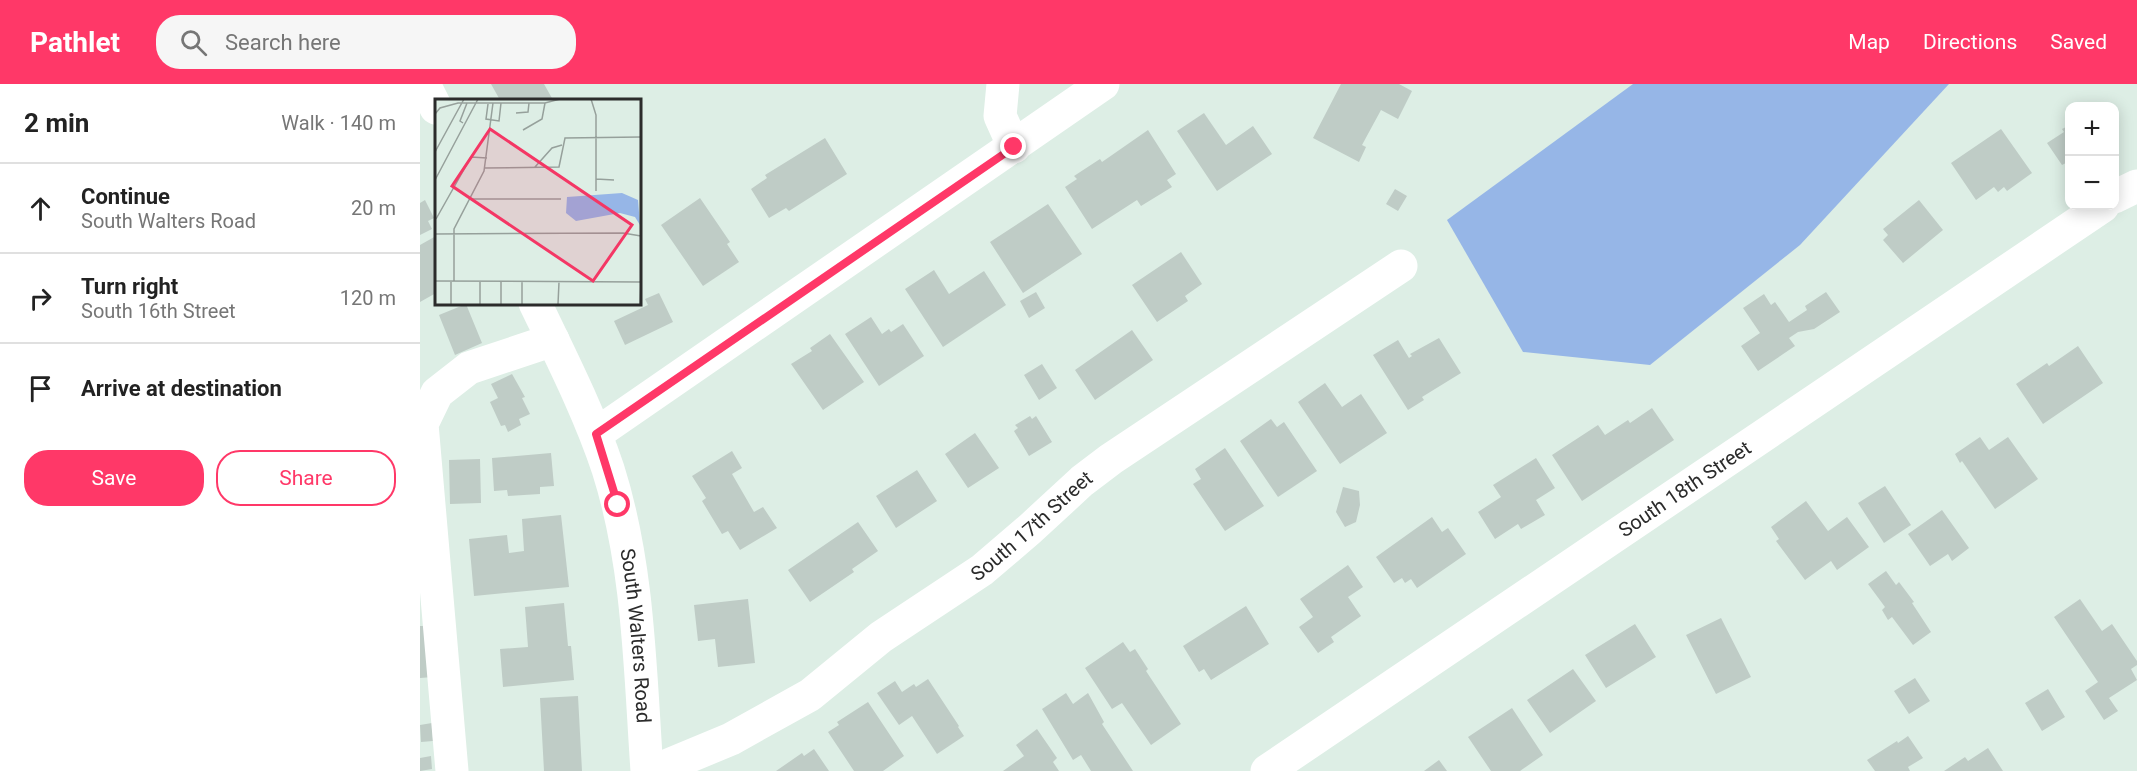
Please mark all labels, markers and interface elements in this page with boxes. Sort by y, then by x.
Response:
search box [156,15,576,69]
text: Pathlet [30,26,120,59]
icon: search [177,26,210,59]
text: Search here [225,30,341,55]
text: Map [1848,30,1890,54]
text: Directions [1923,30,2017,54]
text: Saved [2050,30,2107,54]
inset map [435,99,640,304]
map controls [2065,102,2119,210]
button: + [2065,102,2119,156]
text: 2 min [24,108,89,138]
text: Walk · 140 m [281,111,396,135]
route end [1000,133,1026,159]
button: − [2065,156,2119,210]
text: Continue [81,184,170,209]
icon: ahead [24,192,57,225]
text: 20 m [351,196,396,220]
text: South Walters Road [81,209,256,233]
text: Turn right [81,274,178,299]
icon: right [24,282,57,315]
text: 120 m [340,286,396,310]
text: South 16th Street [81,299,236,323]
icon: arrive [24,372,57,405]
text: Arrive at destination [81,376,282,401]
street label: South 18th Street [1614,436,1755,542]
button: Save [24,450,204,506]
button: Share [216,450,396,506]
street label: South 17th Street [966,466,1097,586]
route start [604,491,630,517]
street label: South Walters Road [615,547,656,724]

